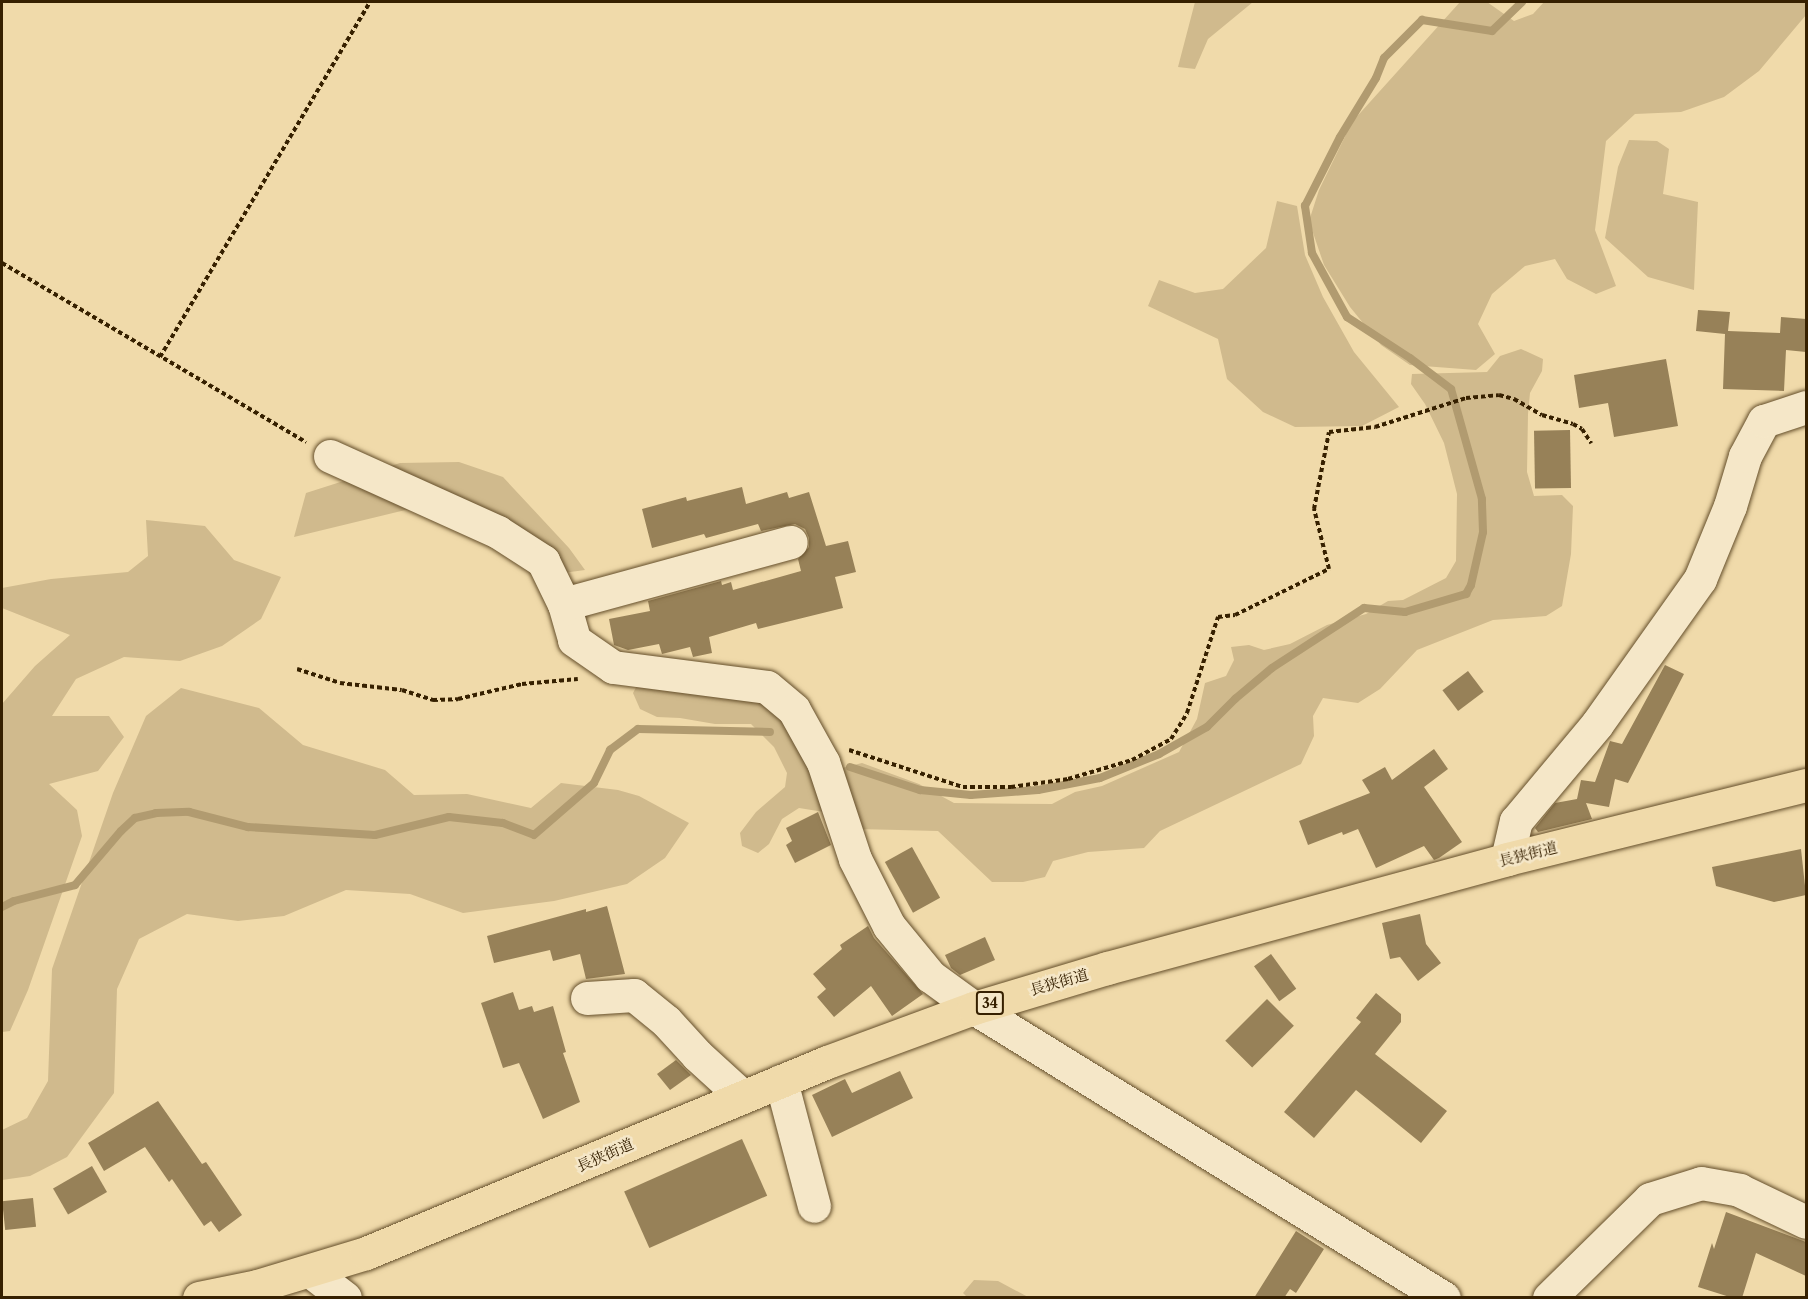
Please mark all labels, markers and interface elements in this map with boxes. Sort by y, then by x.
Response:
street label: 長狭街道 [1497,838,1559,870]
street label: 長狭街道 [1028,965,1090,999]
road number: 34 [975,992,1005,1014]
street label: 長狭街道 [574,1135,636,1175]

